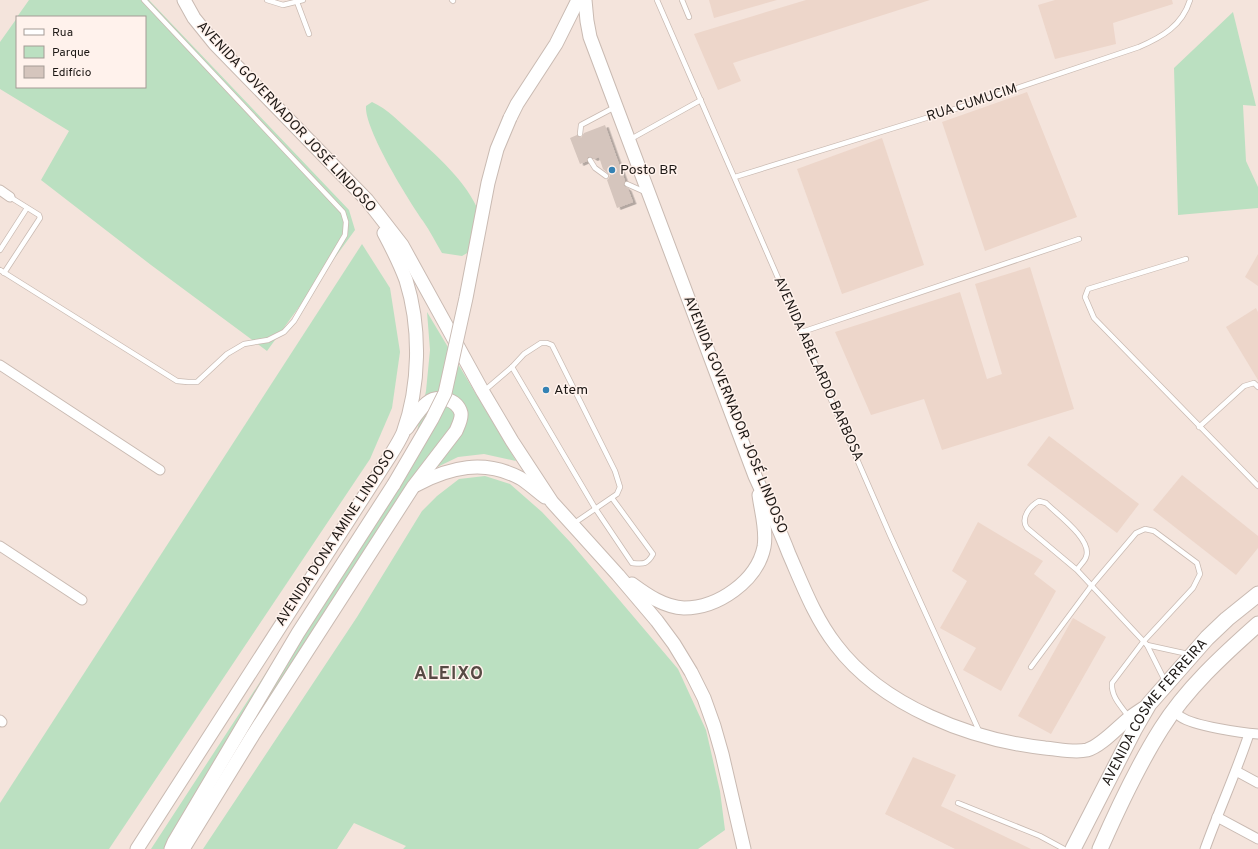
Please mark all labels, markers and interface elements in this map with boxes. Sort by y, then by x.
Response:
legend [16,16,146,88]
street label: AVENIDA GOVERNADOR JOSÉ LINDOSO [193,17,380,216]
text: Rua [52,25,73,41]
text: Parque [52,45,90,61]
text: Edifício [52,65,92,81]
street label: RUA CUMUCIM [925,80,1019,126]
place label: Posto BR [620,162,678,179]
marker: Posto BR [607,165,617,175]
street label: AVENIDA ABELARDO BARBOSA [770,274,866,464]
street label: AVENIDA GOVERNADOR JOSÉ LINDOSO [679,293,792,536]
place label: Atem [554,382,588,399]
marker: Atem [541,385,551,395]
street label: AVENIDA DONA AMINE LINDOSO [272,447,400,629]
street label: AVENIDA COSME FERREIRA [1098,635,1211,789]
district label: ALEIXO [414,663,484,686]

